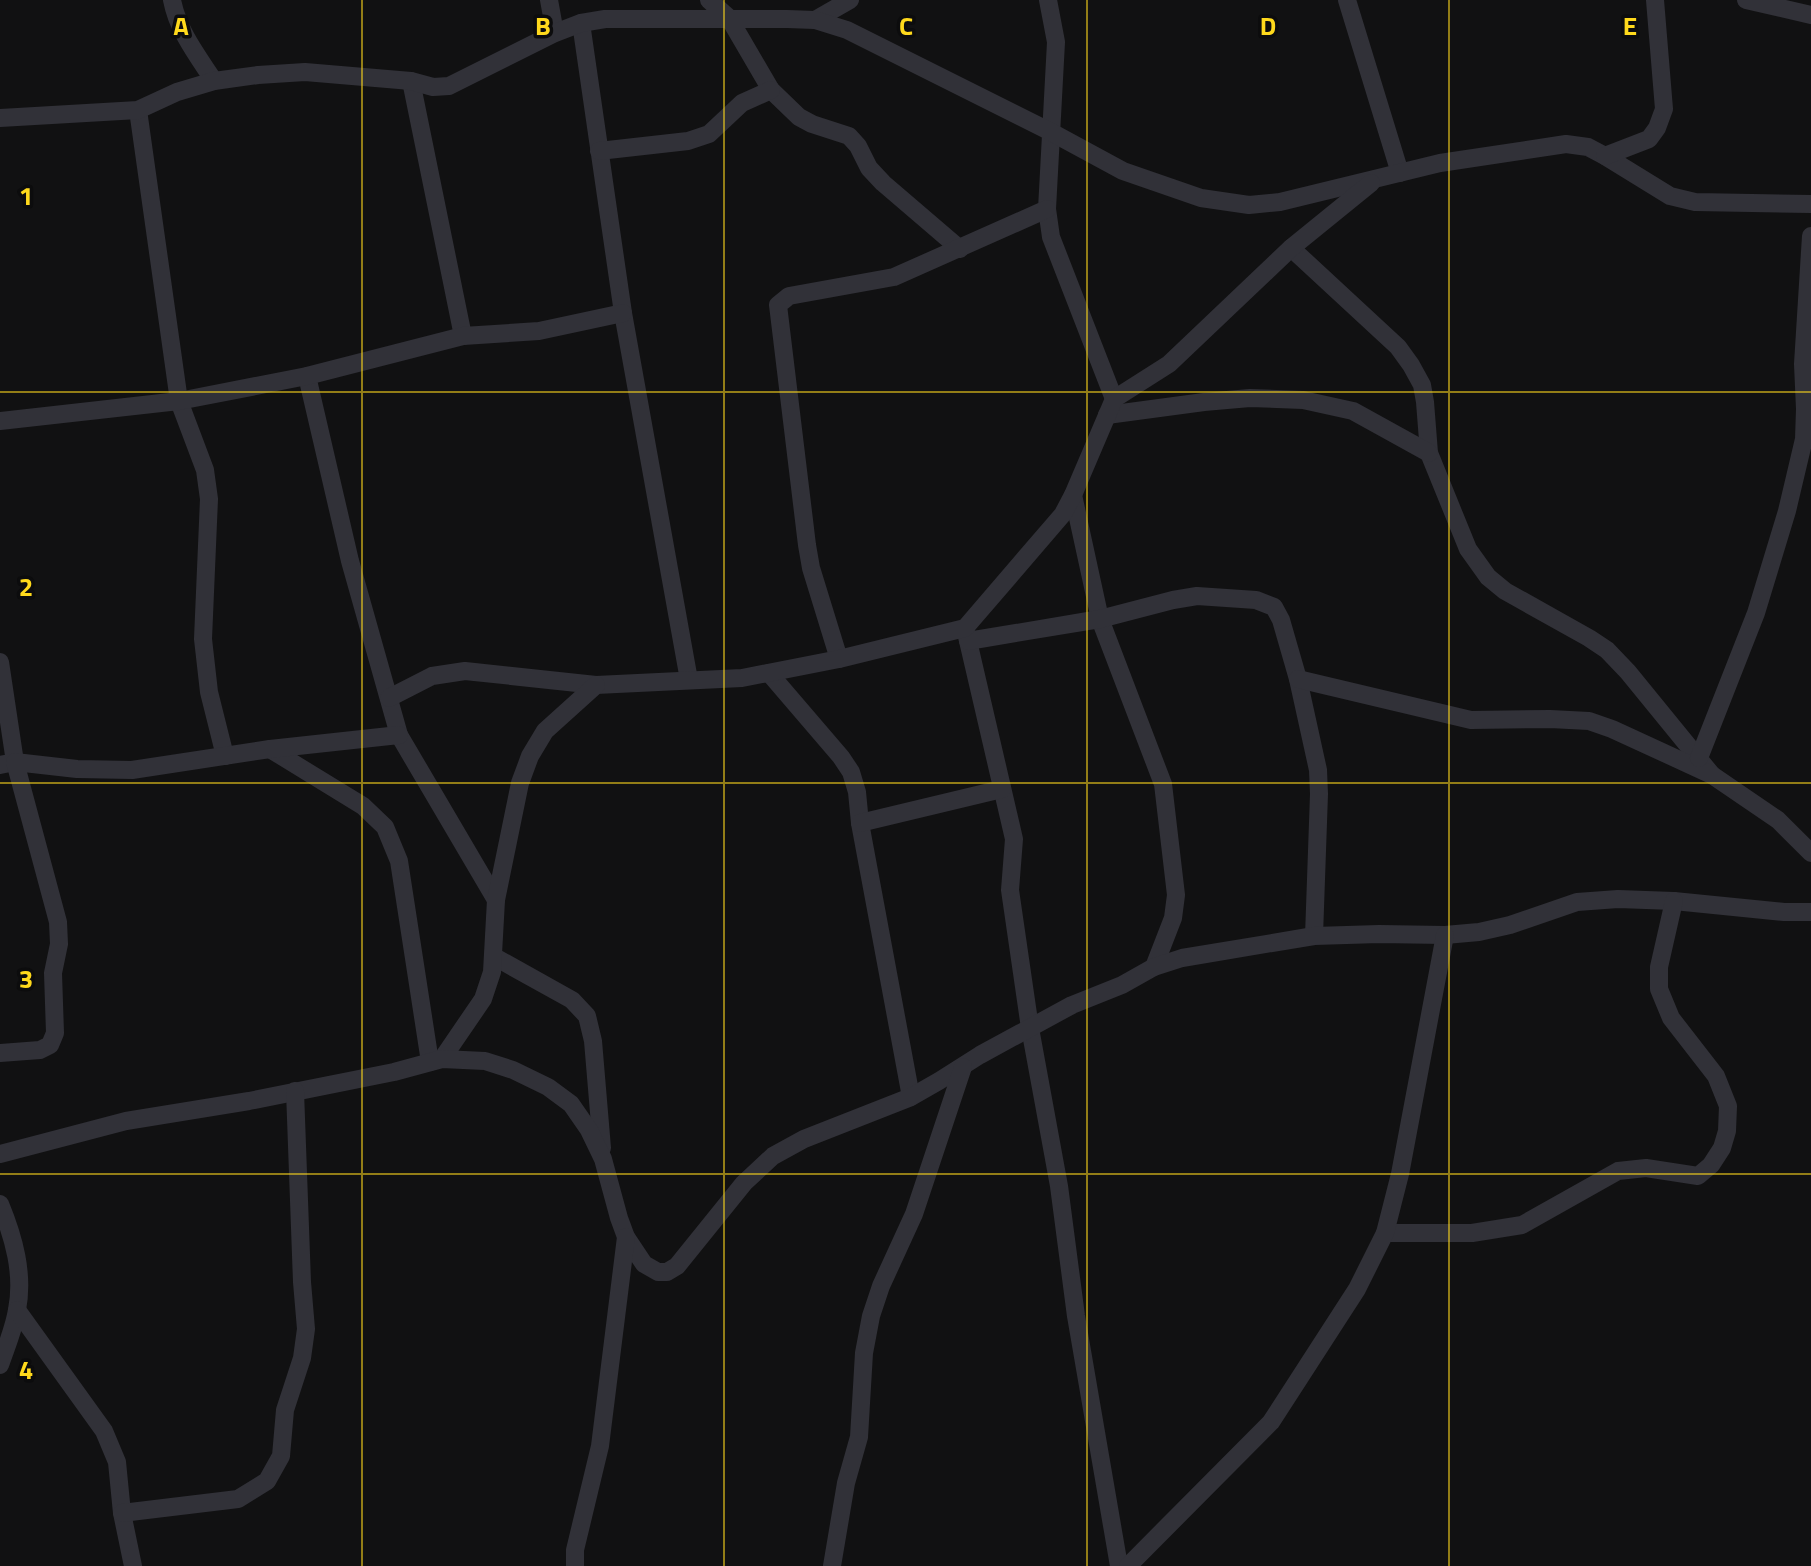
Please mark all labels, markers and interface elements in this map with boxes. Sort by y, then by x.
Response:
text: A [173,6,189,45]
text: B [535,6,551,45]
text: C [899,6,913,45]
text: D [1260,6,1276,45]
text: E [1623,6,1637,45]
text: 1 [19,176,33,215]
text: 2 [19,567,33,606]
text: 3 [19,959,33,998]
text: 4 [19,1350,33,1389]

